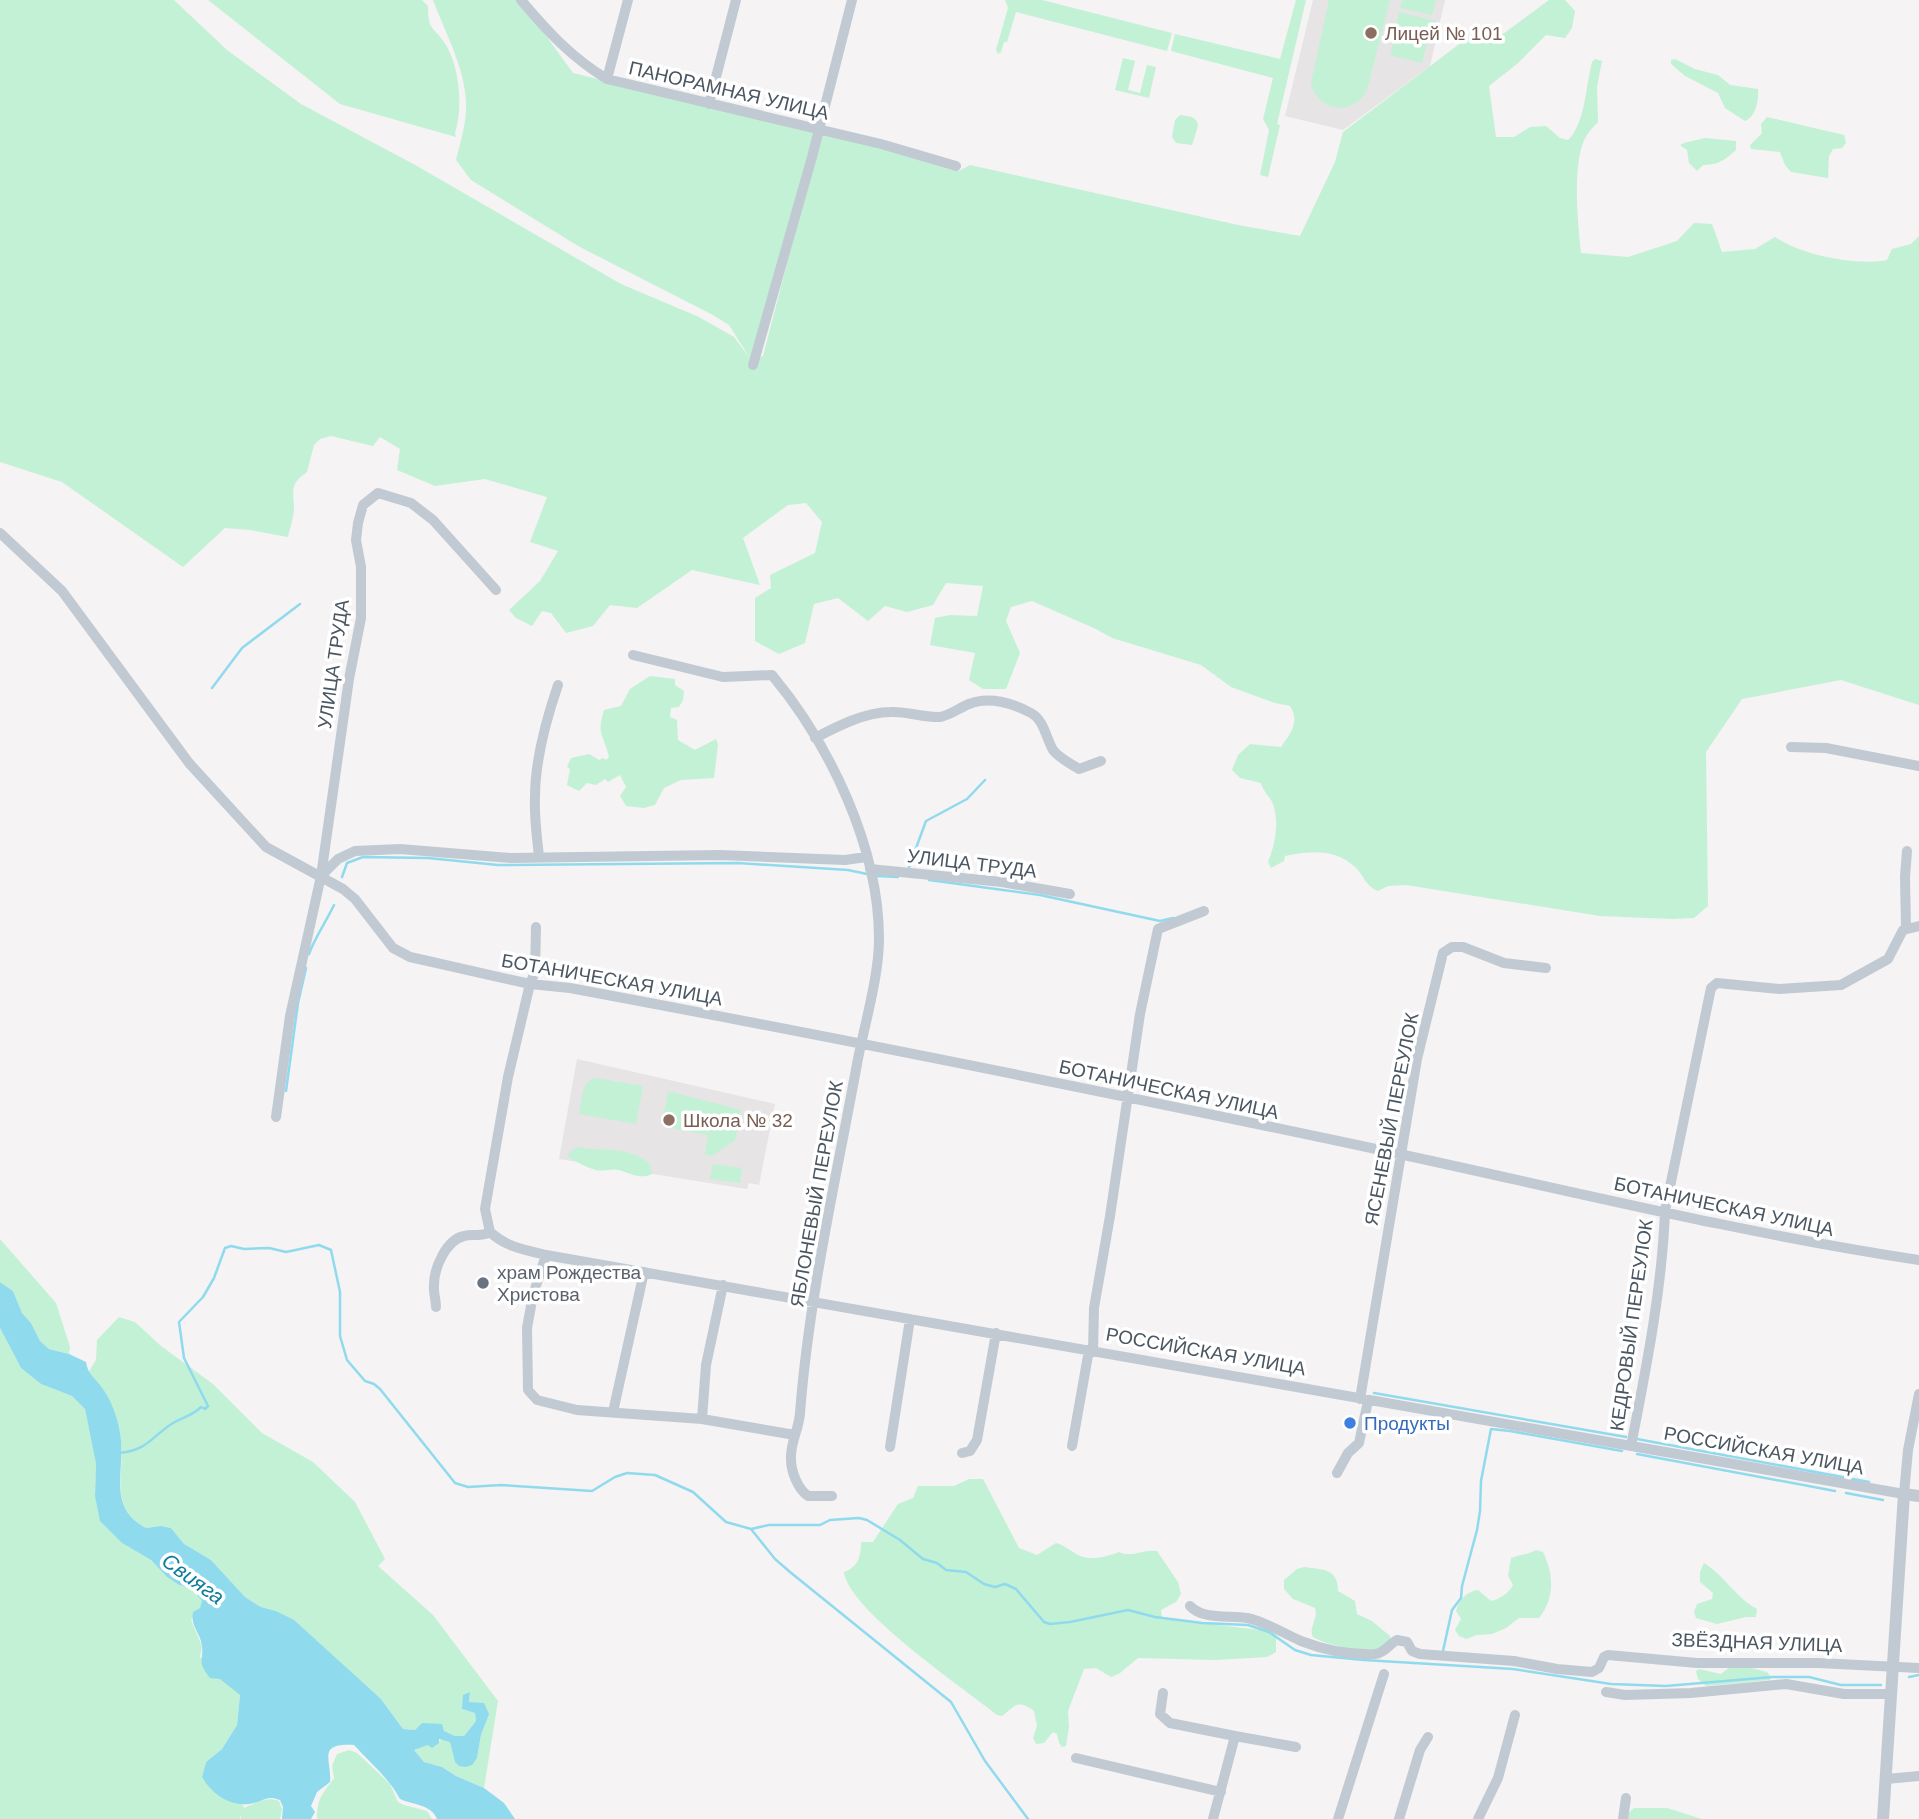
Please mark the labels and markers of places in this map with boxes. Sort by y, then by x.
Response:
place label: Лицей № 101 [1385,23,1503,44]
marker: Лицей № 101 [1363,25,1379,41]
place label: Школа № 32 [683,1110,793,1131]
marker: Школа № 32 [661,1112,677,1128]
place label: храм Рождества Христова [497,1262,642,1305]
marker: храм Рождества Христова [475,1275,491,1291]
place label: Продукты [1364,1413,1450,1434]
marker: Продукты [1342,1415,1358,1431]

